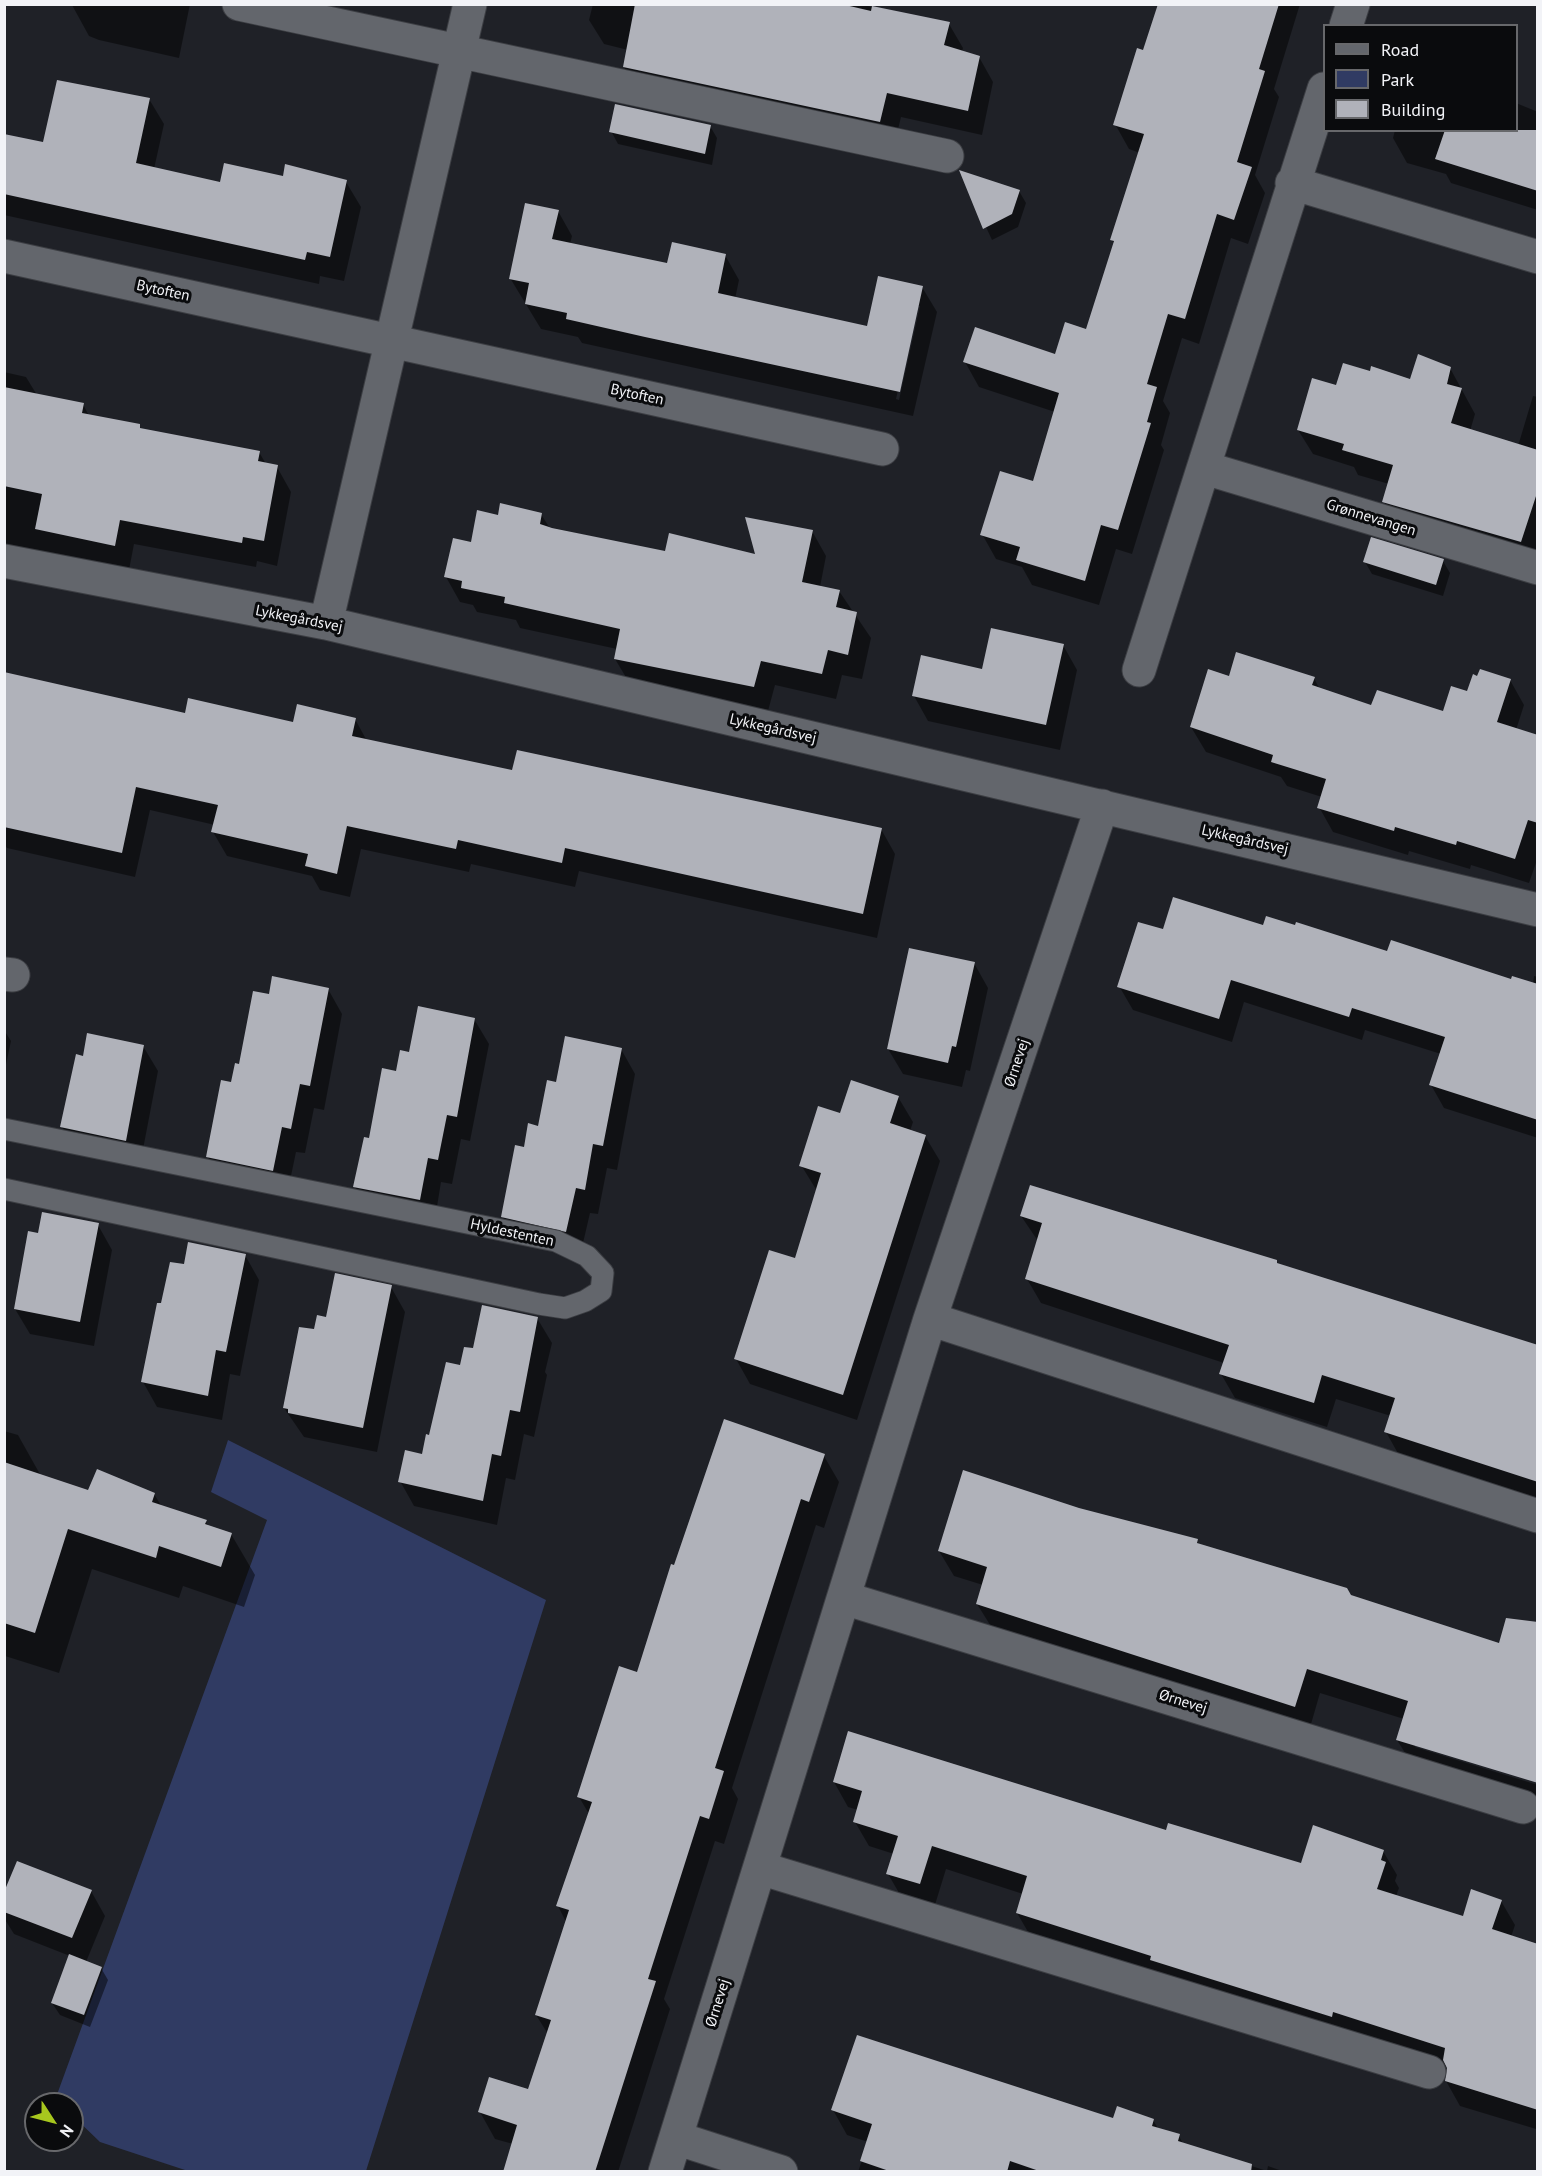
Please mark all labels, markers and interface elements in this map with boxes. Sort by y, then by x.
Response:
legend [1323,24,1518,132]
text: Road [1381,38,1419,61]
text: Park [1381,68,1414,91]
text: Building [1381,98,1445,121]
street label: Bytoften [135,277,191,305]
street label: Bytoften [609,381,665,409]
street label: Grønnevangen [1324,496,1418,540]
street label: Lykkegårdsvej [254,602,344,636]
street label: Lykkegårdsvej [728,710,818,748]
street label: Lykkegårdsvej [1200,821,1290,859]
street label: Ørnevej [1001,1037,1033,1089]
street label: Hyldestenten [469,1215,555,1251]
street label: Ørnevej [1157,1686,1209,1718]
street label: Ørnevej [702,1977,734,2029]
north arrow [24,2092,84,2152]
text: N [56,2121,78,2142]

